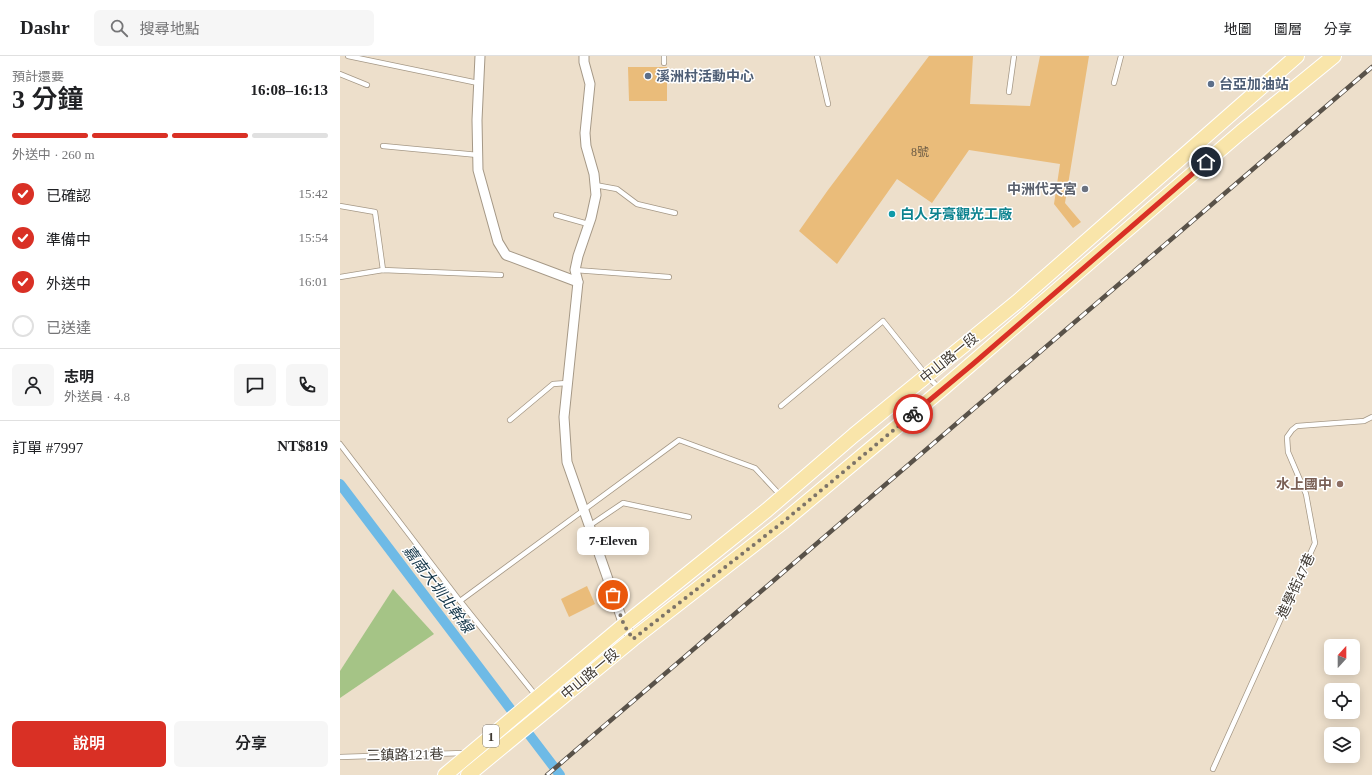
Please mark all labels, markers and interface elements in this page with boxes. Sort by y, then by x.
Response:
search box [94,10,374,46]
text: Dashr [20,17,70,38]
icon: search [108,17,130,39]
text: 搜尋地點 [140,21,200,37]
text: 地圖 [1224,22,1252,37]
text: 圖層 [1274,22,1302,37]
text: 分享 [1324,22,1352,37]
place label: 溪洲村活動中心 [656,68,754,84]
text: 預計還要 [12,69,64,84]
marker: 溪洲村活動中心 [643,71,653,81]
place label: 台亞加油站 [1219,76,1289,92]
marker: 台亞加油站 [1206,79,1216,89]
text: 16:08–16:13 [251,82,328,98]
text: 3 分鐘 [12,85,84,114]
house number: 8號 [911,145,929,159]
pin [1189,145,1223,179]
text: 外送中 · 260 m [12,147,95,162]
icon: home [1195,151,1217,173]
place label: 中洲代天宮 [1007,181,1077,197]
icon: check [12,183,34,205]
marker: 中洲代天宮 [1080,184,1090,194]
text: 15:42 [298,186,328,201]
text: 已確認 [46,188,91,204]
place label: 白人牙膏觀光工廠 [900,206,1012,222]
marker: 白人牙膏觀光工廠 [887,209,897,219]
icon: check [12,227,34,249]
text: 15:54 [298,230,328,245]
text: 準備中 [46,232,91,248]
icon: check [12,271,34,293]
text: 16:01 [298,274,328,289]
text: 外送中 [46,276,91,292]
text: 已送達 [46,320,91,336]
street label: 中山路一段 [917,330,981,386]
button: person [12,364,54,406]
button: chat [234,364,276,406]
button: phone [286,364,328,406]
text: 志明 [64,369,94,385]
text: 外送員 · 4.8 [64,389,130,404]
courier [893,394,933,434]
icon: bike [902,403,924,425]
text: NT$819 [277,438,328,454]
text: 訂單 #7997 [12,440,83,456]
place label: 水上國中 [1276,477,1332,492]
marker: 水上國中 [1335,479,1345,489]
callout: 7-Eleven [577,527,649,555]
text: 7-Eleven [589,533,637,548]
water label: 嘉南大圳北幹線 [400,542,477,637]
street label: 進學街47巷 [1274,551,1318,621]
pin [596,578,630,612]
icon: bag [602,584,624,606]
north arrow [1324,639,1360,675]
map controls [1324,639,1360,763]
street label: 中山路一段 [558,646,622,702]
button: locate [1324,683,1360,719]
button: 說明 [12,721,166,767]
button: 分享 [174,721,328,767]
road number: 1 [483,725,499,747]
button: layers [1324,727,1360,763]
street label: 三鎮路121巷 [366,746,444,763]

